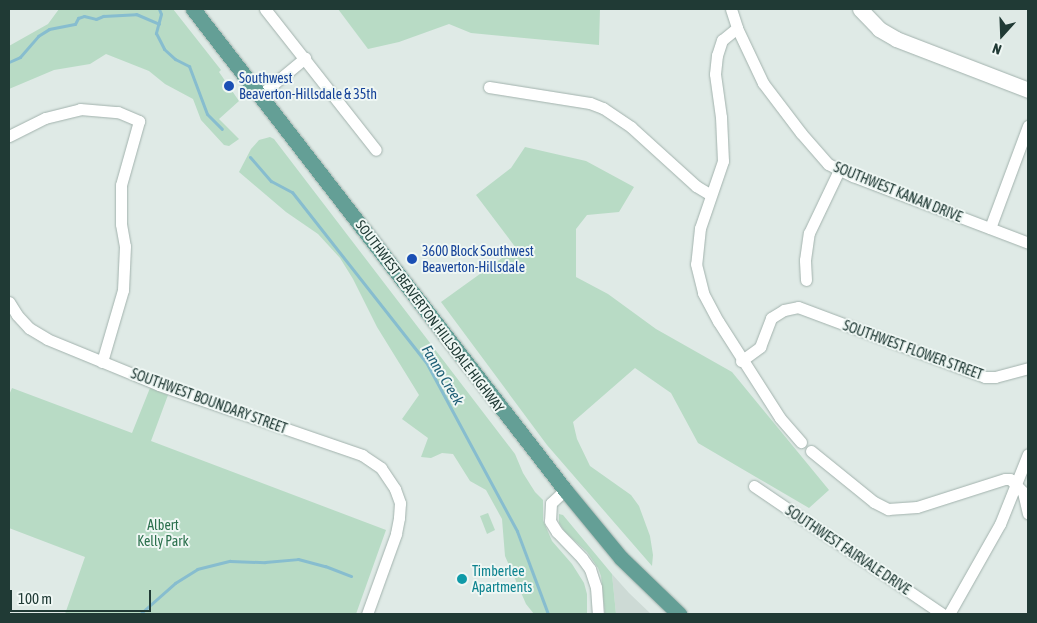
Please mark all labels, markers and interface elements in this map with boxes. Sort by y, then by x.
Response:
north arrow [977,10,1027,60]
text: N [990,40,1003,58]
place label: Southwest Beaverton-Hillsdale & 35th [239,70,377,102]
marker: Southwest Beaverton-Hillsdale & 35th [223,80,235,92]
street label: SOUTHWEST KANAN DRIVE [831,159,965,225]
street label: SOUTHWEST BEAVERTON HILLSDALE HIGHWAY [352,217,508,415]
place label: 3600 Block Southwest Beaverton-Hillsdale [422,243,534,276]
marker: 3600 Block Southwest Beaverton-Hillsdale [406,253,418,265]
street label: SOUTHWEST FLOWER STREET [841,317,985,383]
water label: Fanno Creek [418,342,468,408]
street label: SOUTHWEST BOUNDARY STREET [129,365,289,437]
street label: SOUTHWEST FAIRVALE DRIVE [782,502,914,598]
park label: Albert Kelly Park [137,517,189,550]
place label: Timberlee Apartments [472,563,532,596]
marker: Timberlee Apartments [456,573,468,585]
scale bar [12,580,154,612]
text: 100 m [18,590,52,607]

